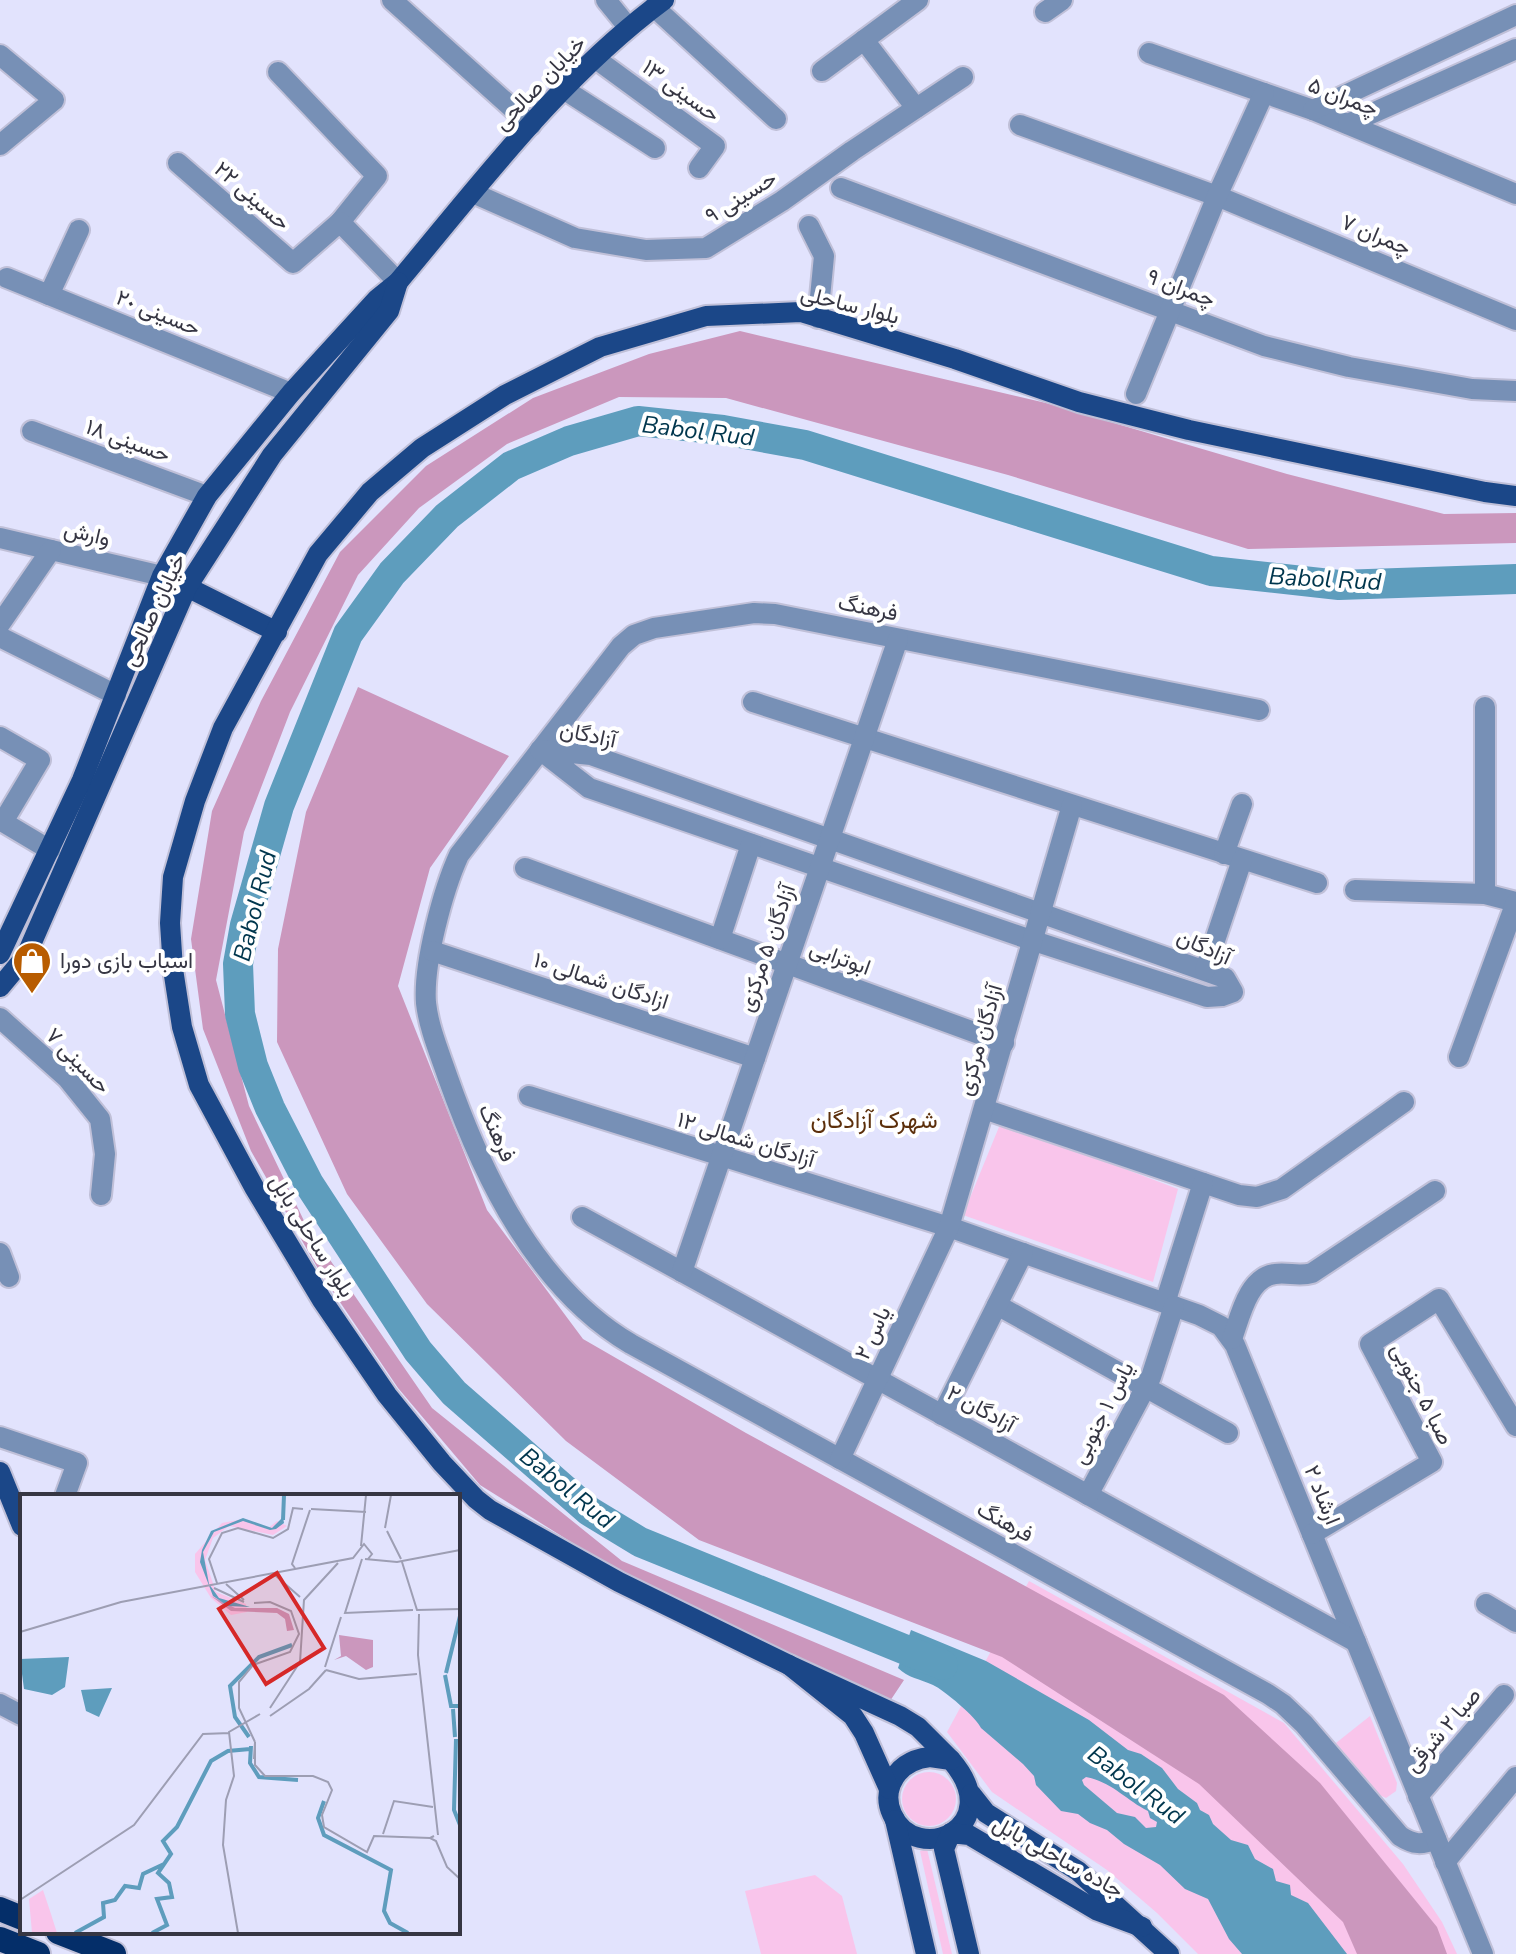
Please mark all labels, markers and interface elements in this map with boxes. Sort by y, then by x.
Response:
street label: خيابان صالحی [487,29,593,137]
street label: حسینی ۱۳ [636,53,726,129]
street label: چمران ۵ [1304,70,1382,124]
street label: حسینی ۲۲ [208,155,296,237]
street label: حسینی ٩ [699,163,783,231]
street label: چمران ۷ [1337,207,1415,263]
street label: چمران ۹ [1143,261,1219,315]
street label: بلوار ساحلی [798,278,902,332]
street label: حسینی ٢٠ [111,283,205,343]
water label: Babol Rud [640,408,756,454]
street label: حسینی ۱۸ [82,412,174,470]
street label: وارش [61,514,113,554]
street label: خيابان صالحی [115,549,193,671]
water label: Babol Rud [1268,560,1382,598]
street label: فرهنگ [836,588,900,628]
street label: آزادگان [557,714,621,756]
water label: Babol Rud [226,847,284,965]
street label: آزادگان ۵ مرکزی [731,878,803,1016]
street label: آزادگان [1172,922,1238,973]
street label: ابوترابی [805,933,875,983]
shop icon: اسباب بازی دورا [11,940,53,995]
street label: ازادگان شمالی ۱۰ [530,945,672,1017]
place label: اسباب بازی دورا [60,946,193,976]
street label: آزادگان مرکزی [950,979,1011,1099]
street label: حسینی ۷ [39,1021,117,1101]
street label: فرهنگ [471,1099,523,1167]
district label: شهرک آزادگان [810,1104,938,1136]
street label: آزادگان شمالی ۱۲ [674,1105,820,1176]
street label: بلوار ساحلی بابل [262,1169,362,1303]
street label: یاس ۲ [848,1301,898,1365]
street label: صبا ۵ جنوبی [1383,1338,1461,1450]
street label: یاس ۱ جنوبی [1064,1357,1142,1469]
street label: آزادگان ۲ [941,1378,1022,1441]
water label: Babol Rud [513,1440,621,1536]
street label: ارشاد ۲ [1297,1461,1347,1529]
inset map [20,1494,460,1934]
street label: فرهنگ [971,1494,1039,1550]
street label: صبا ۲ شرقی [1398,1681,1488,1779]
water label: Babol Rud [1081,1738,1191,1832]
street label: جاده ساحلی بابل [987,1809,1129,1905]

